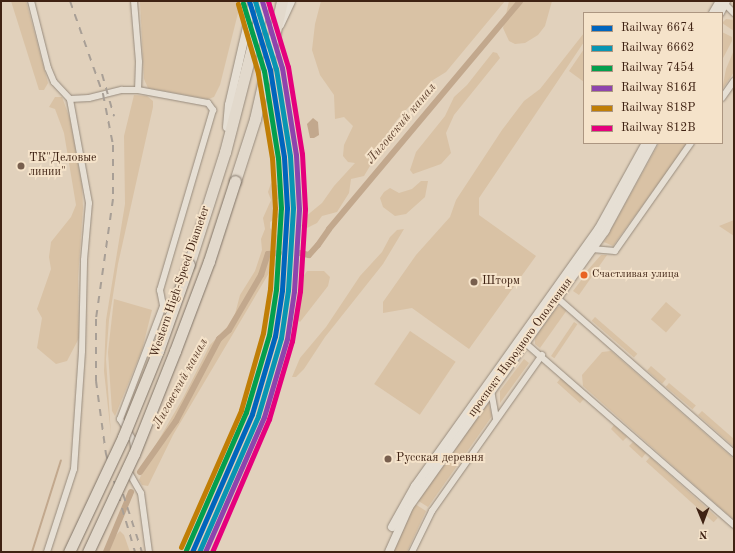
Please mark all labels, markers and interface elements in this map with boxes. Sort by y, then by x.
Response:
legend [583,12,723,144]
text: Railway 6674 [621,22,694,34]
text: Railway 6662 [621,42,694,54]
text: Railway 7454 [621,62,694,74]
water label: Лиговский канал [364,80,440,168]
text: Railway 816Я [621,82,696,94]
text: Railway 818Р [621,102,695,114]
text: Railway 812В [621,122,696,134]
place label: ТК"Деловые линии" [29,152,97,180]
marker: ТК"Деловые линии" [16,161,26,171]
street label: Western High-Speed Diameter [148,204,214,360]
place label: Счастливая улица [592,268,679,282]
marker: Счастливая улица [579,270,589,280]
place label: Шторм [482,275,520,289]
street label: проспект Народного Ополчения [466,276,576,420]
marker: Шторм [469,277,479,287]
water label: Лиговский канал [150,336,212,432]
place label: Русская деревня [396,452,484,466]
marker: Русская деревня [383,454,393,464]
north arrow [683,501,723,541]
text: N [699,528,708,539]

